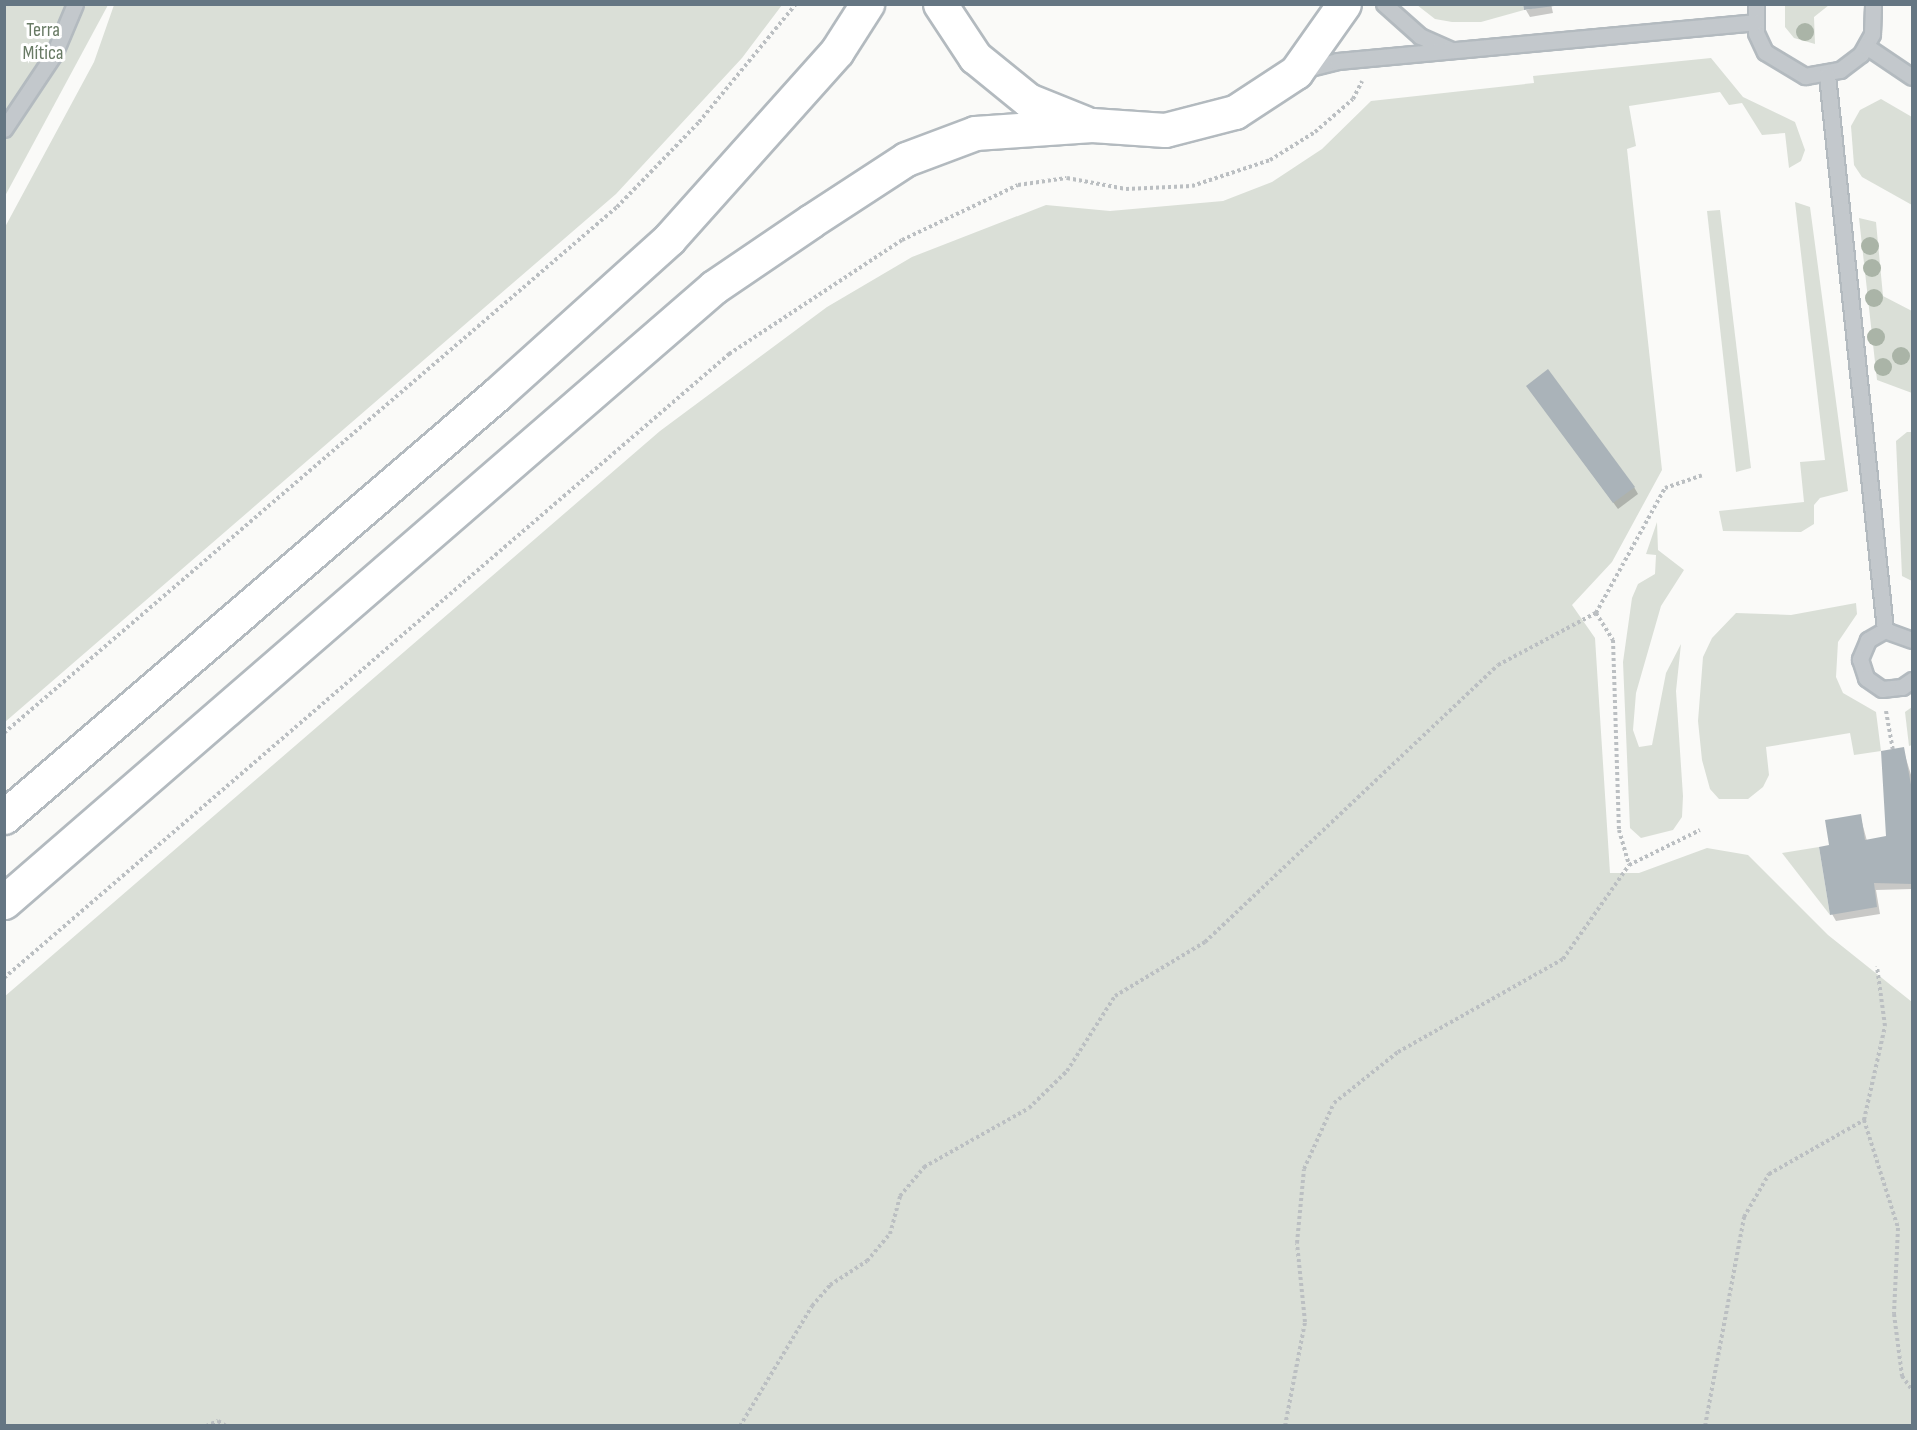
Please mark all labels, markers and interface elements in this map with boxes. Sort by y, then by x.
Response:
park label: Terra Mítica [23,19,63,66]

